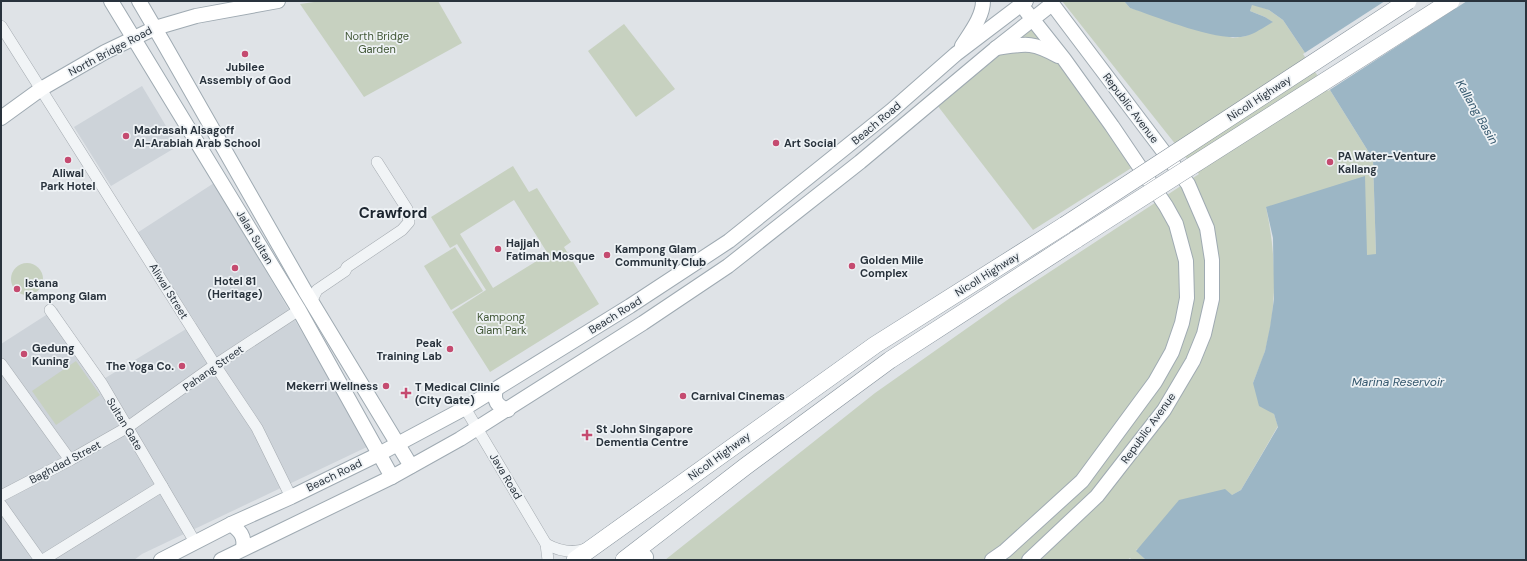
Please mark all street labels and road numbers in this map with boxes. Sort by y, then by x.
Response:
street label: North Bridge Road [66,23,154,79]
street label: Republic Avenue [1100,70,1162,146]
street label: Nicoll Highway [1224,72,1294,124]
street label: Beach Road [849,98,904,148]
street label: Jalan Sultan [233,207,277,267]
street label: Nicoll Highway [952,249,1022,299]
street label: Aliwal Street [146,261,192,321]
street label: Beach Road [586,293,644,337]
street label: Pahang Street [180,342,246,394]
street label: Republic Avenue [1118,390,1178,466]
street label: Sultan Gate [104,395,146,453]
street label: Nicoll Highway [685,429,753,483]
street label: Baghdad Street [27,437,103,487]
street label: Java Road [487,450,525,502]
street label: Beach Road [304,456,364,494]

